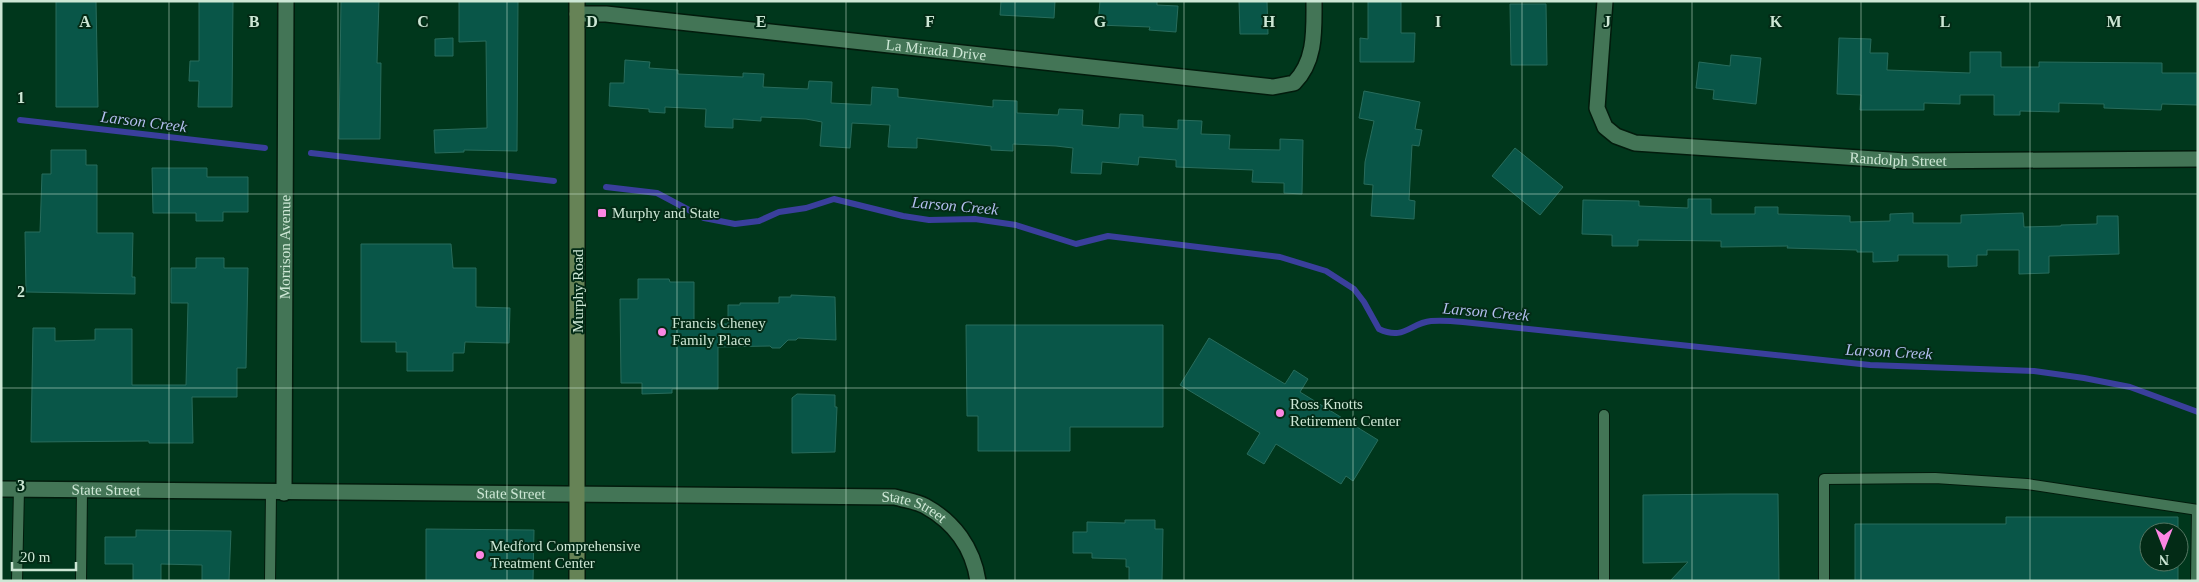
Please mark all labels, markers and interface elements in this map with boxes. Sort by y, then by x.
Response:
text: A [79,13,91,30]
text: B [249,13,260,30]
text: C [417,13,429,30]
text: D [586,13,598,30]
text: E [756,13,766,30]
text: F [925,13,935,30]
text: G [1094,13,1107,30]
text: H [1263,13,1276,30]
text: I [1435,13,1441,30]
text: J [1603,13,1611,30]
text: K [1770,13,1783,30]
text: L [1940,13,1950,30]
text: M [2106,13,2122,30]
street label: La Mirada Drive [885,37,987,64]
text: 1 [17,89,25,106]
water label: Larson Creek [99,108,189,135]
street label: Randolph Street [1849,149,1947,169]
water label: Larson Creek [910,193,1000,218]
street label: Morrison Avenue [277,194,293,299]
place label: Murphy and State [612,205,720,221]
marker: Murphy and State [596,207,608,219]
street label: Murphy Road [570,249,586,333]
text: 2 [17,283,25,300]
water label: Larson Creek [1441,299,1531,324]
place label: Francis Cheney Family Place [672,315,766,348]
marker: Francis Cheney Family Place [656,326,668,338]
water label: Larson Creek [1844,341,1934,362]
place label: Ross Knotts Retirement Center [1290,396,1400,429]
marker: Ross Knotts Retirement Center [1274,407,1286,419]
text: 3 [17,477,25,494]
street label: State Street [72,482,141,498]
street label: State Street [477,485,546,502]
street label: State Street [881,489,950,526]
north arrow [2139,522,2189,572]
place label: Medford Comprehensive Treatment Center [490,538,641,571]
scale bar [12,540,76,572]
text: 20 m [20,549,51,565]
marker: Medford Comprehensive Treatment Center [474,549,486,561]
text: N [2159,552,2169,567]

